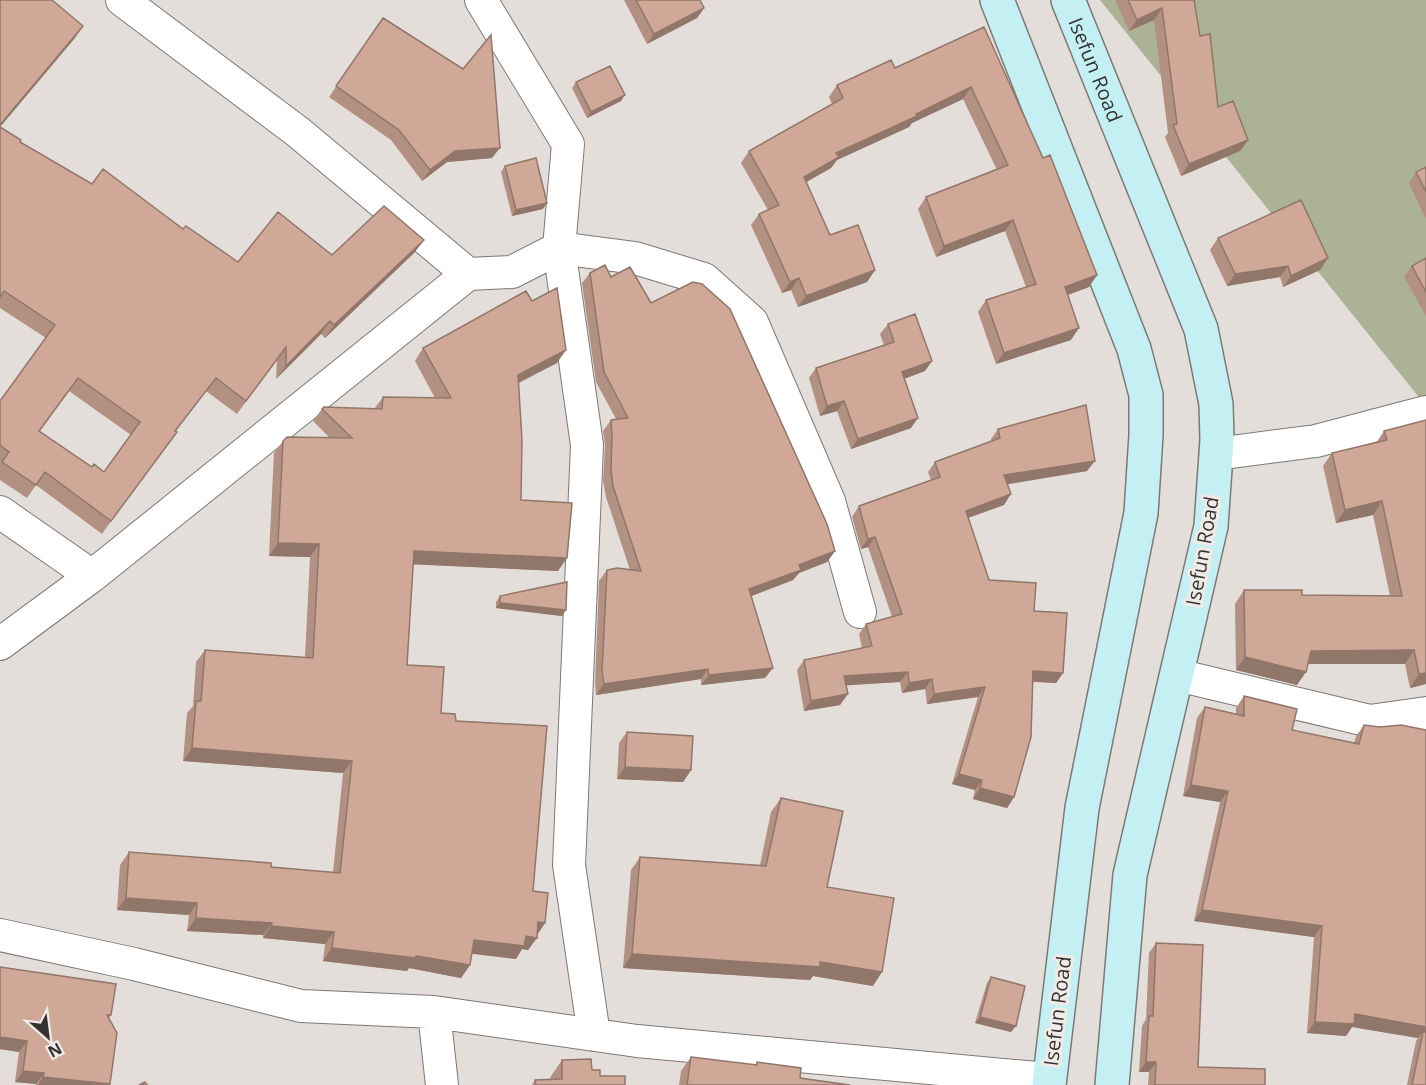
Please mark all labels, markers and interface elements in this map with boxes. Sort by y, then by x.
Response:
street label: Isefun Road [1063,13,1129,126]
street label: Isefun Road [1179,494,1225,608]
street label: Isefun Road [1037,955,1077,1067]
north arrow [18,1007,78,1067]
text: N [44,1037,66,1063]

